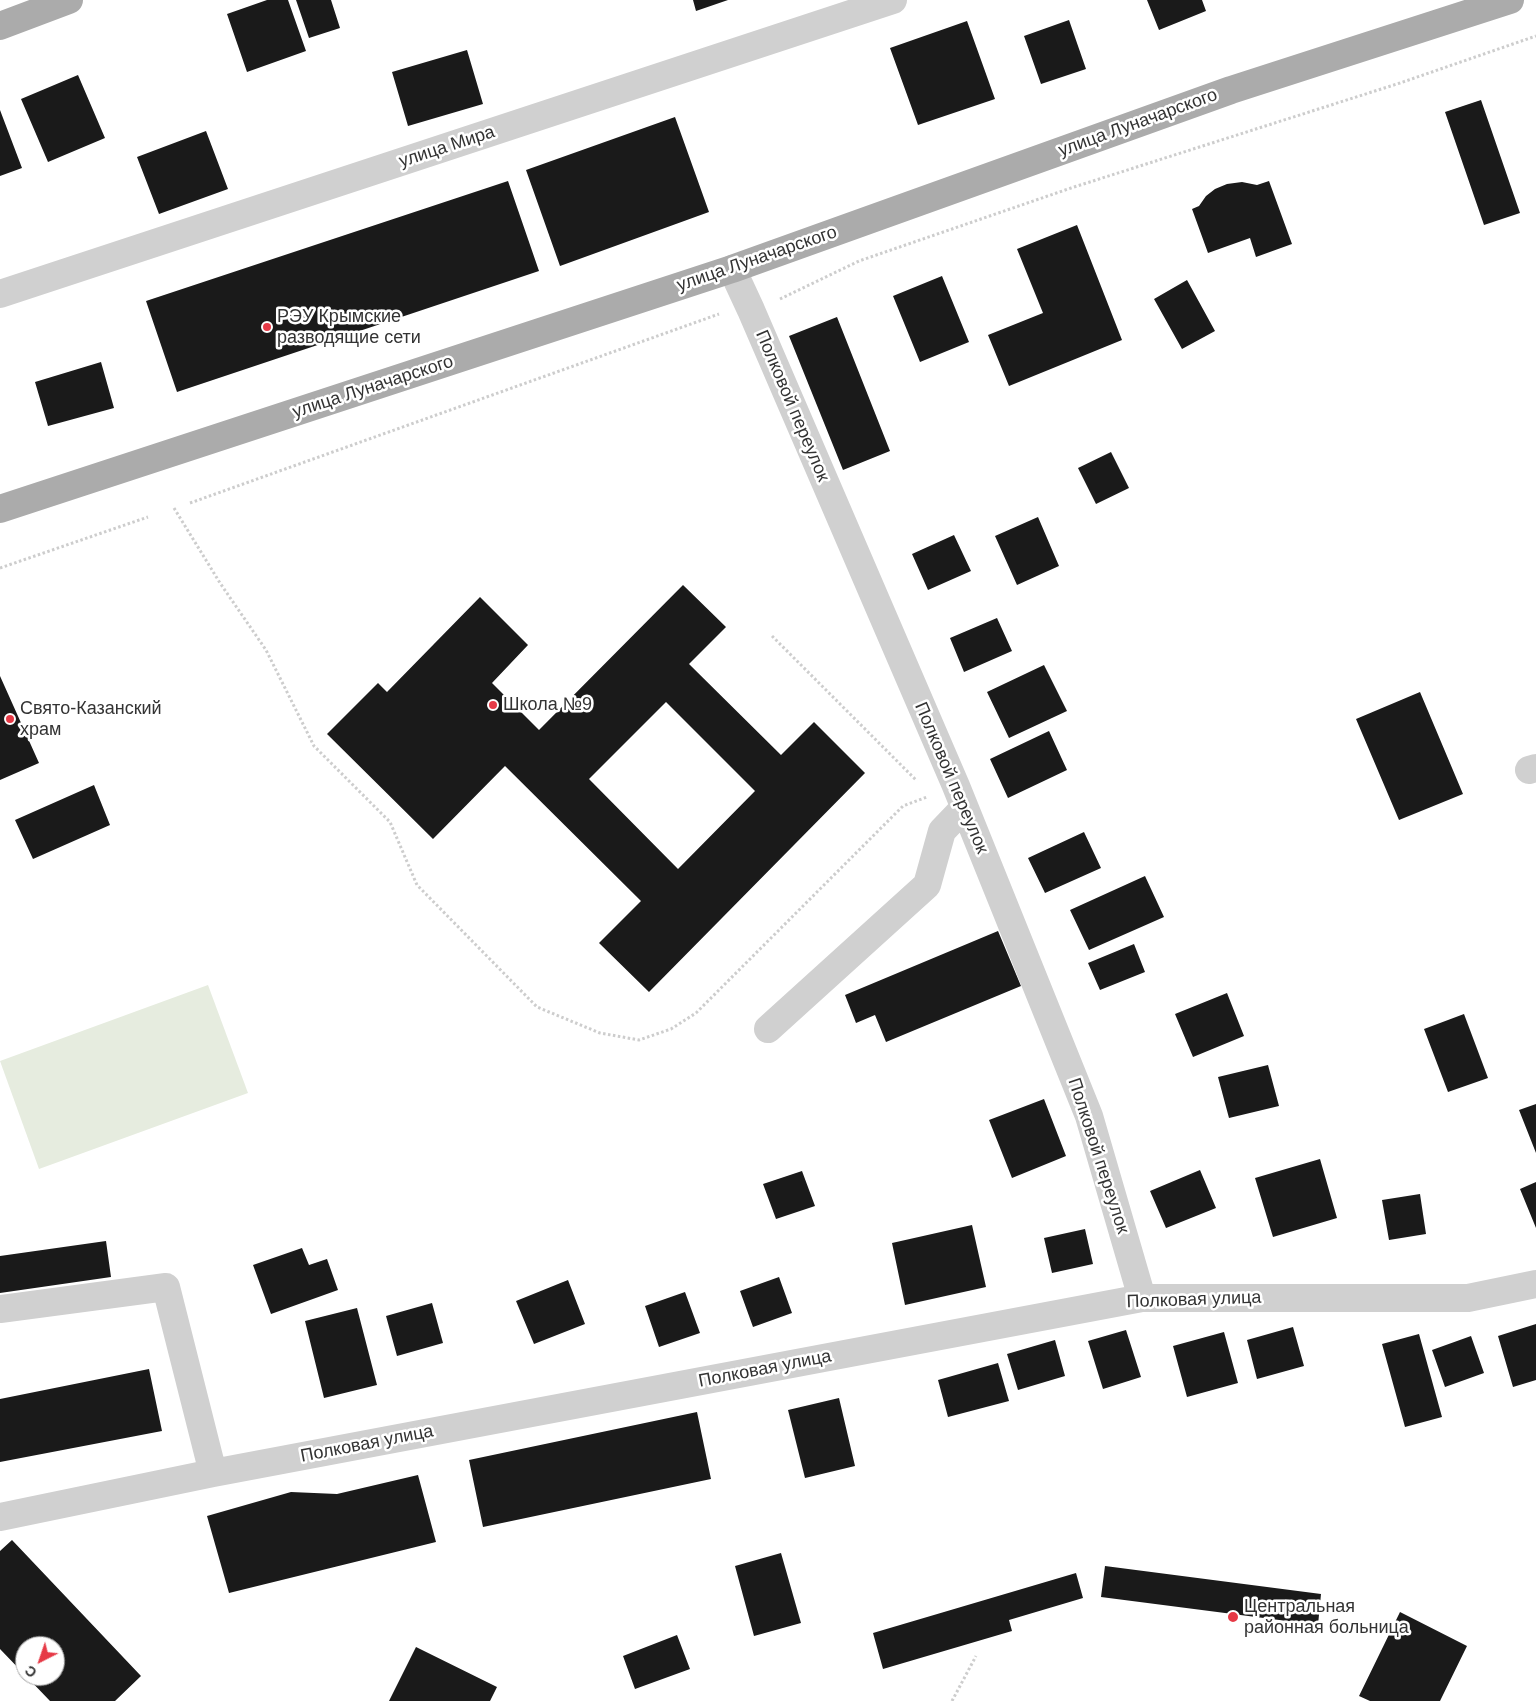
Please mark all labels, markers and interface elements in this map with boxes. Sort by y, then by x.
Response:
street label: улица Луначарского [1056,84,1220,162]
street label: улица Мира [396,121,498,173]
street label: улица Луначарского [674,221,840,297]
place label: РЭУ Крымские разводящие сети [277,306,421,348]
marker: РЭУ Крымские разводящие сети [261,321,273,333]
street label: Полковой переулок [750,327,834,485]
street label: улица Луначарского [290,351,456,423]
place label: Школа №9 [503,694,592,716]
place label: Свято-Казанский храм [20,698,162,741]
marker: Школа №9 [487,699,499,711]
street label: Полковой переулок [909,699,993,857]
marker: Свято-Казанский храм [4,713,16,725]
street label: Полковой переулок [1063,1075,1133,1237]
street label: Полковая улица [1126,1287,1262,1313]
street label: Полковая улица [697,1346,833,1392]
street label: Полковая улица [299,1421,435,1467]
place label: Центральная районная больница [1244,1596,1409,1638]
marker: Центральная районная больница [1226,1610,1240,1624]
north arrow [15,1636,65,1686]
text: С [22,1662,40,1681]

